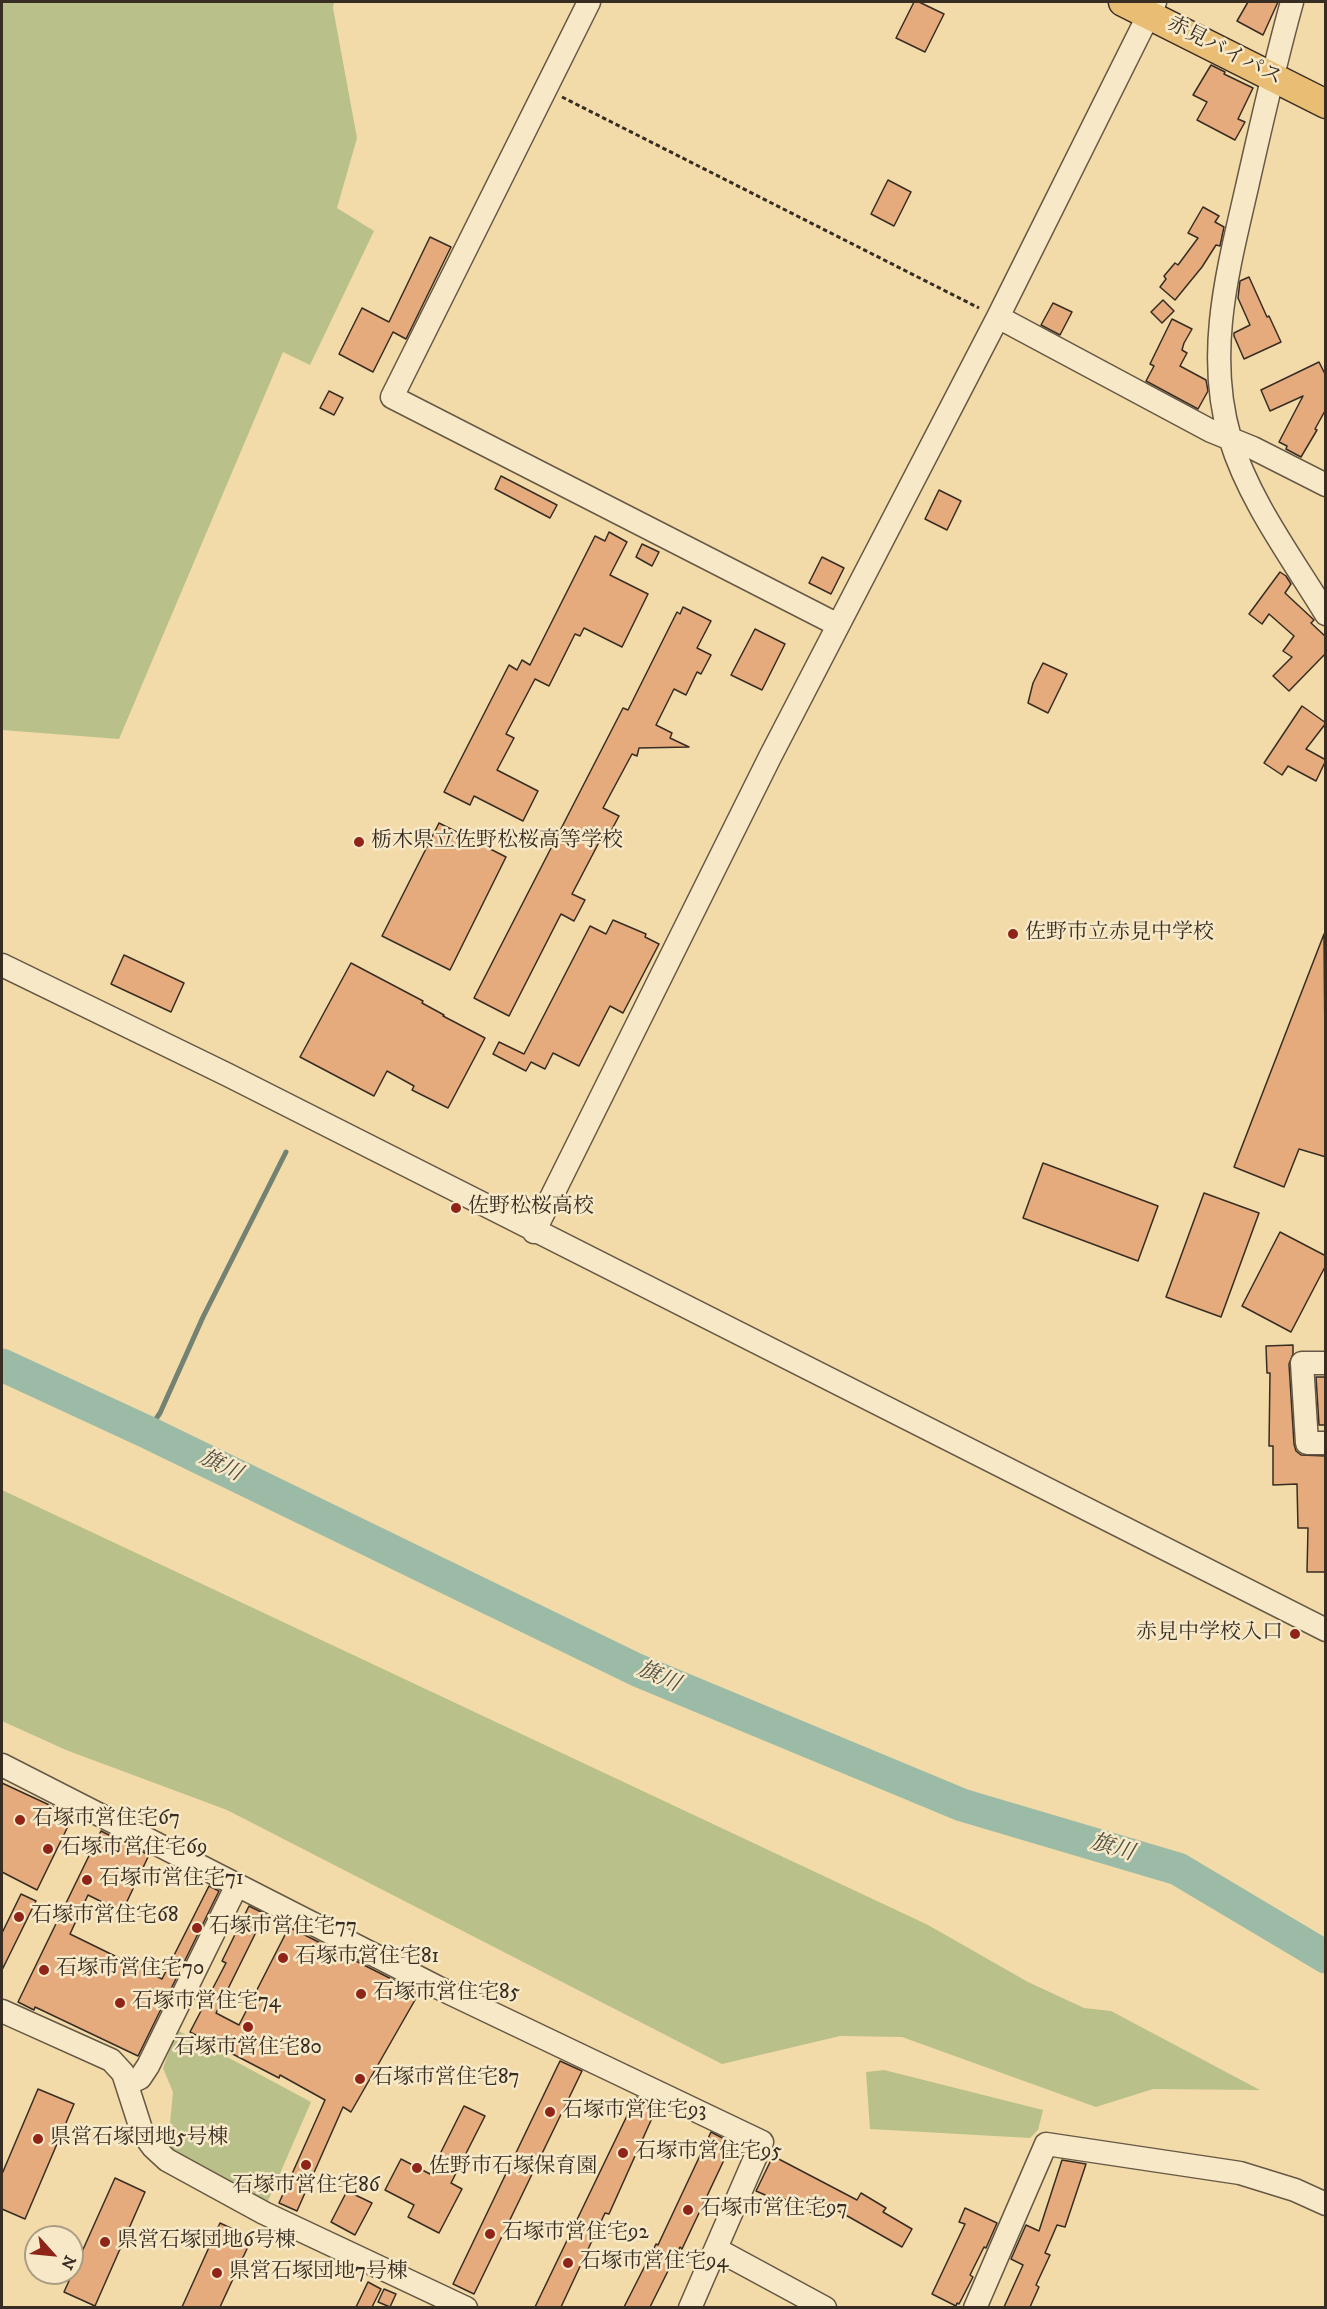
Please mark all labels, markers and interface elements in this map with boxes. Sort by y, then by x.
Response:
street label: 赤見バイパス [1162,12,1286,92]
place label: 栃木県立佐野松桜高等学校 [371,829,623,855]
marker: 栃木県立佐野松桜高等学校 [352,835,366,849]
place label: 佐野市立赤見中学校 [1025,921,1214,947]
marker: 佐野市立赤見中学校 [1006,927,1020,941]
place label: 佐野松桜高校 [468,1195,594,1221]
marker: 佐野松桜高校 [449,1201,463,1215]
water label: 旗川 [194,1445,246,1489]
place label: 赤見中学校入口 [1136,1621,1283,1647]
marker: 赤見中学校入口 [1288,1627,1302,1641]
water label: 旗川 [633,1657,683,1699]
place label: 石塚市営住宅67 [32,1807,180,1833]
marker: 石塚市営住宅67 [13,1813,27,1827]
water label: 旗川 [1087,1830,1137,1868]
place label: 石塚市営住宅69 [60,1836,207,1862]
marker: 石塚市営住宅69 [41,1842,55,1856]
place label: 石塚市営住宅71 [99,1867,244,1893]
marker: 石塚市営住宅71 [80,1873,94,1887]
place label: 石塚市営住宅68 [31,1904,178,1930]
marker: 石塚市営住宅68 [12,1910,26,1924]
place label: 石塚市営住宅77 [209,1915,357,1941]
marker: 石塚市営住宅77 [190,1921,204,1935]
place label: 石塚市営住宅81 [295,1945,439,1971]
marker: 石塚市営住宅81 [276,1951,290,1965]
place label: 石塚市営住宅70 [56,1957,204,1983]
marker: 石塚市営住宅70 [37,1963,51,1977]
place label: 石塚市営住宅85 [373,1981,520,2007]
marker: 石塚市営住宅85 [354,1987,368,2001]
place label: 石塚市営住宅74 [132,1990,281,2016]
marker: 石塚市営住宅74 [113,1996,127,2010]
marker: 石塚市営住宅80 [241,2020,255,2034]
place label: 石塚市営住宅80 [174,2036,322,2062]
place label: 石塚市営住宅87 [372,2066,520,2092]
marker: 石塚市営住宅87 [353,2072,367,2086]
place label: 石塚市営住宅93 [562,2099,706,2125]
marker: 石塚市営住宅93 [543,2105,557,2119]
place label: 県営石塚団地5号棟 [50,2126,228,2152]
marker: 県営石塚団地5号棟 [31,2132,45,2146]
place label: 石塚市営住宅95 [635,2140,782,2166]
marker: 石塚市営住宅95 [616,2146,630,2160]
place label: 佐野市石塚保育園 [429,2155,597,2181]
marker: 石塚市営住宅86 [299,2158,313,2172]
marker: 佐野市石塚保育園 [410,2161,424,2175]
place label: 石塚市営住宅86 [232,2174,380,2200]
place label: 石塚市営住宅97 [700,2197,848,2223]
marker: 石塚市営住宅97 [681,2203,695,2217]
place label: 石塚市営住宅92 [502,2221,649,2247]
north arrow [24,2225,84,2285]
marker: 石塚市営住宅92 [483,2227,497,2241]
place label: 県営石塚団地6号棟 [117,2229,296,2255]
marker: 県営石塚団地6号棟 [98,2235,112,2249]
place label: 石塚市営住宅94 [580,2250,729,2276]
text: N [56,2252,80,2273]
marker: 石塚市営住宅94 [561,2256,575,2270]
place label: 県営石塚団地7号棟 [229,2260,408,2286]
marker: 県営石塚団地7号棟 [210,2266,224,2280]

